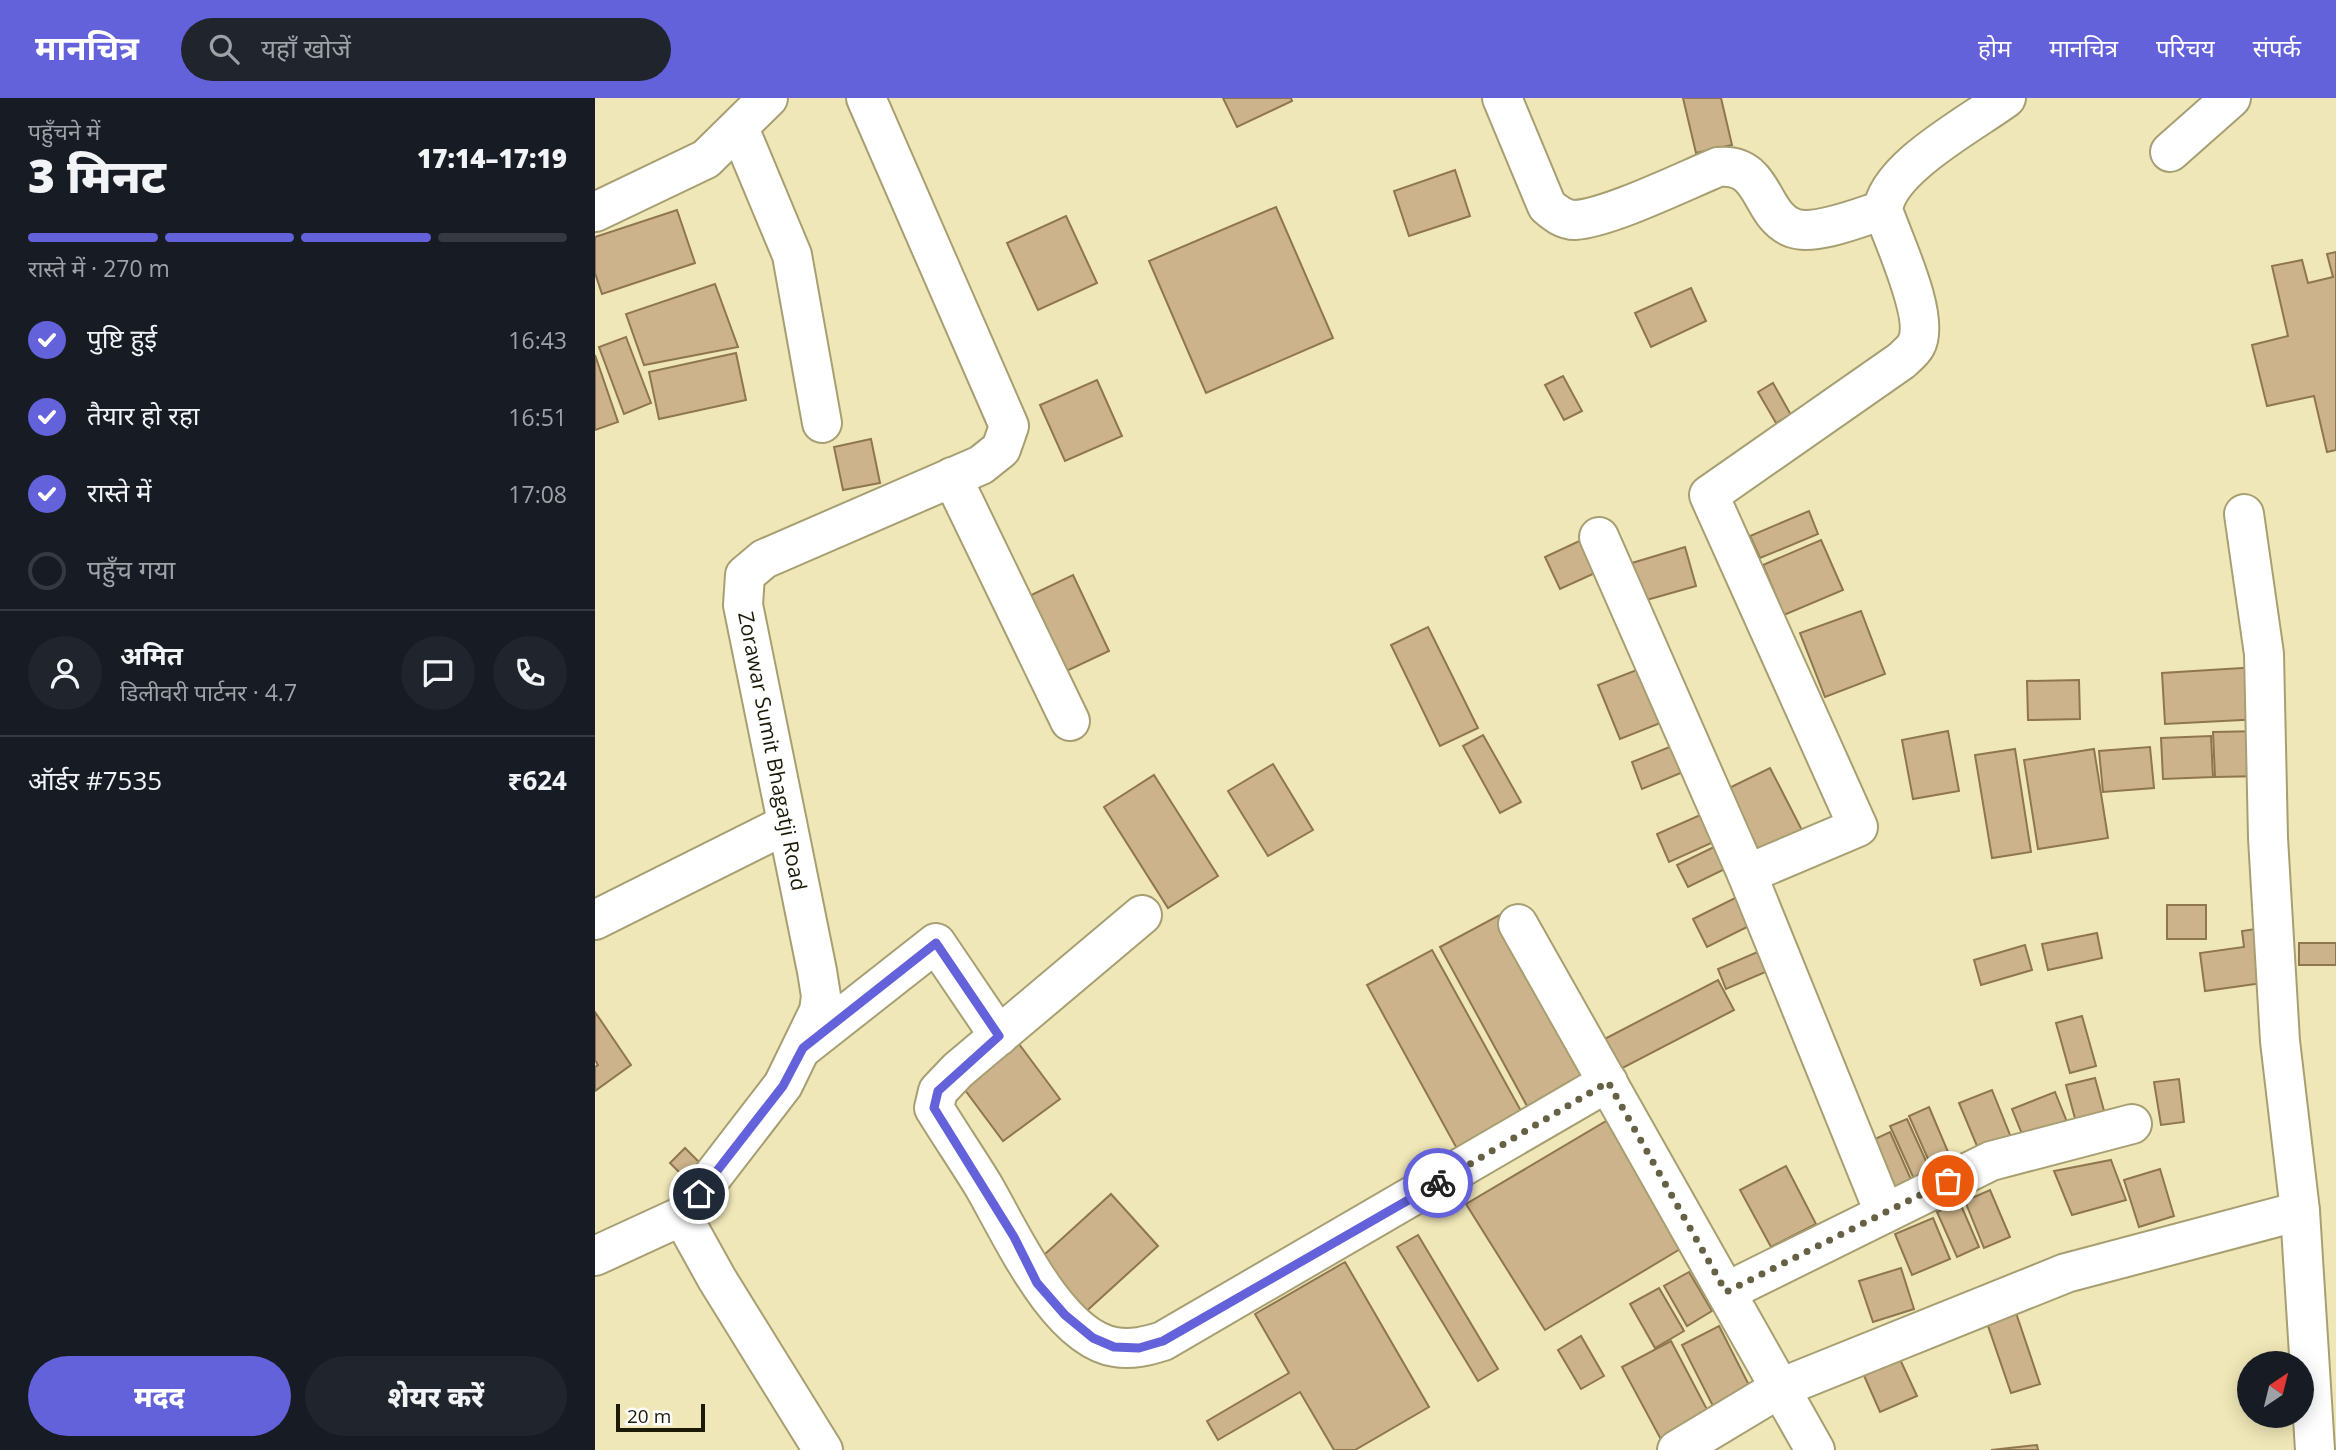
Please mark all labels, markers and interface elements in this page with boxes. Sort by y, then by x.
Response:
search box [181,18,671,81]
text: मानचित्र [35,25,139,70]
icon: search [205,30,243,68]
text: यहाँ खोजें [261,30,351,66]
text: होम [1978,31,2011,64]
text: मानचित्र [2049,31,2118,64]
text: परिचय [2156,31,2215,64]
text: संपर्क [2253,31,2301,64]
text: पहुँचने में [28,115,100,147]
text: 17:14–17:19 [417,140,567,176]
text: 3 मिनट [28,144,166,206]
text: रास्ते में · 270 m [28,252,170,284]
text: पुष्टि हुई [87,320,157,356]
icon: check [28,321,66,359]
text: 16:43 [508,324,567,356]
text: तैयार हो रहा [87,397,200,433]
icon: check [28,398,66,436]
text: 16:51 [508,401,567,433]
text: रास्ते में [87,474,152,510]
icon: check [28,475,66,513]
text: 17:08 [508,478,567,510]
text: पहुँच गया [87,551,175,587]
street label: Zorawar Sumit Bhagatji Road [732,609,814,893]
button: person [28,636,102,710]
button: chat [401,636,475,710]
button: phone [493,636,567,710]
text: अमित [120,637,183,673]
text: डिलीवरी पार्टनर · 4.7 [120,676,297,708]
text: ऑर्डर #7535 [28,762,162,798]
text: ₹624 [508,762,567,798]
courier [1403,1148,1473,1218]
pin [1918,1151,1978,1211]
icon: bag [1929,1162,1967,1200]
pin [669,1164,729,1224]
icon: bike [1419,1164,1457,1202]
icon: home [680,1175,718,1213]
north arrow [2237,1351,2313,1428]
map controls [2237,1351,2314,1428]
button: मदद [28,1356,291,1436]
button: शेयर करें [305,1356,567,1436]
scale bar [616,1401,705,1433]
text: 20 m [627,1403,671,1429]

